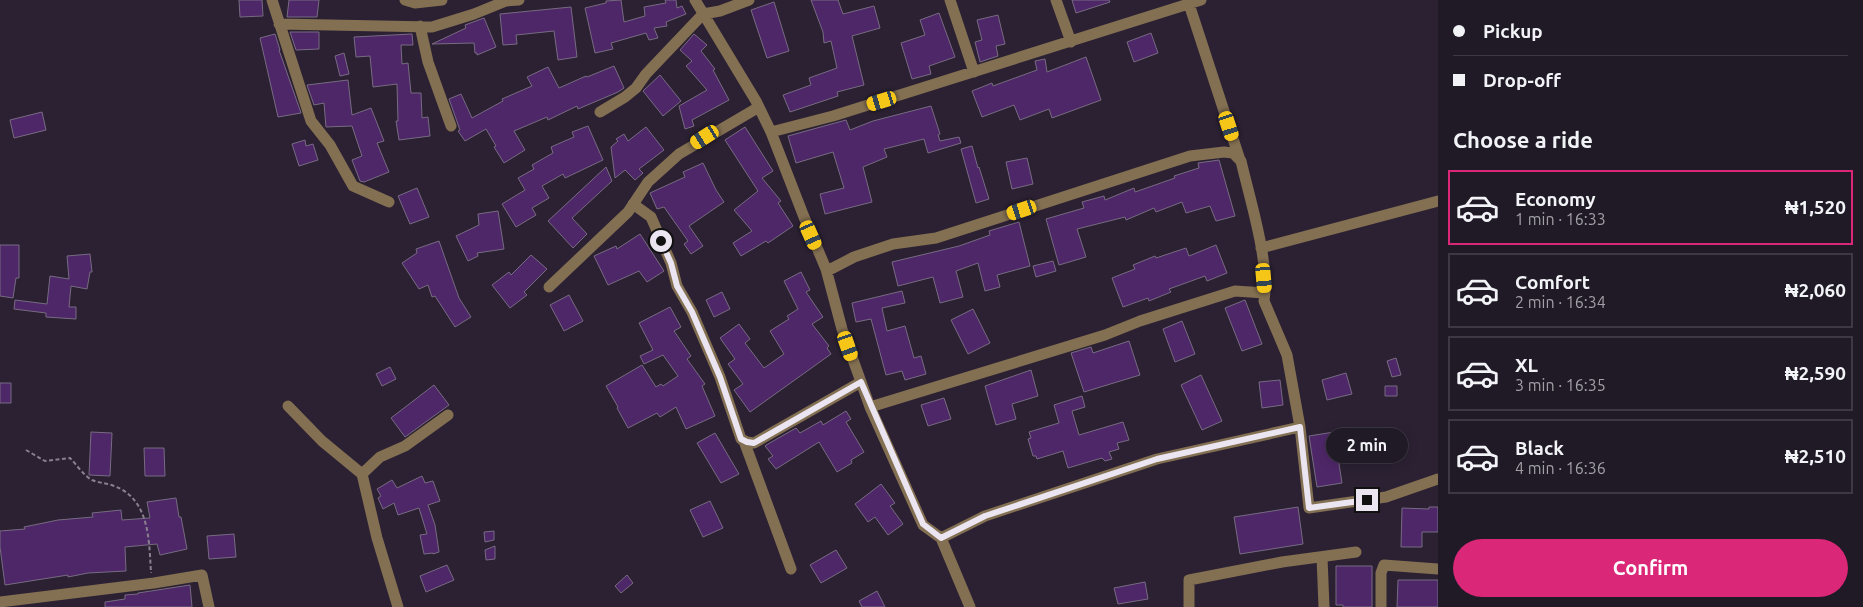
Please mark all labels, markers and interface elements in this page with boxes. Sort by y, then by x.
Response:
text: Pickup [1483,20,1543,42]
text: Drop-off [1483,69,1561,91]
car [865,89,898,113]
car [1217,109,1240,143]
car [688,123,721,151]
text: Choose a ride [1453,127,1593,152]
icon: car [1455,185,1500,230]
text: Economy [1515,188,1596,210]
text: ₦1,520 [1785,196,1846,218]
car [1005,198,1038,222]
text: 1 min · 16:33 [1515,210,1606,228]
car [798,218,823,252]
route start [650,230,672,252]
car [1255,262,1272,294]
icon: car [1455,268,1500,313]
text: Comfort [1515,271,1590,293]
text: ₦2,060 [1785,279,1846,301]
text: 2 min · 16:34 [1515,293,1606,311]
car [836,329,859,363]
icon: car [1455,351,1500,396]
text: XL [1515,354,1538,376]
text: ₦2,590 [1785,362,1846,384]
text: 3 min · 16:35 [1515,376,1606,394]
callout: 2 min [1326,428,1408,462]
icon: car [1455,434,1500,479]
text: 2 min [1347,436,1387,454]
text: Black [1515,437,1564,459]
text: ₦2,510 [1785,445,1846,467]
text: 4 min · 16:36 [1515,459,1606,477]
route end [1356,489,1378,511]
button: Confirm [1453,539,1848,597]

